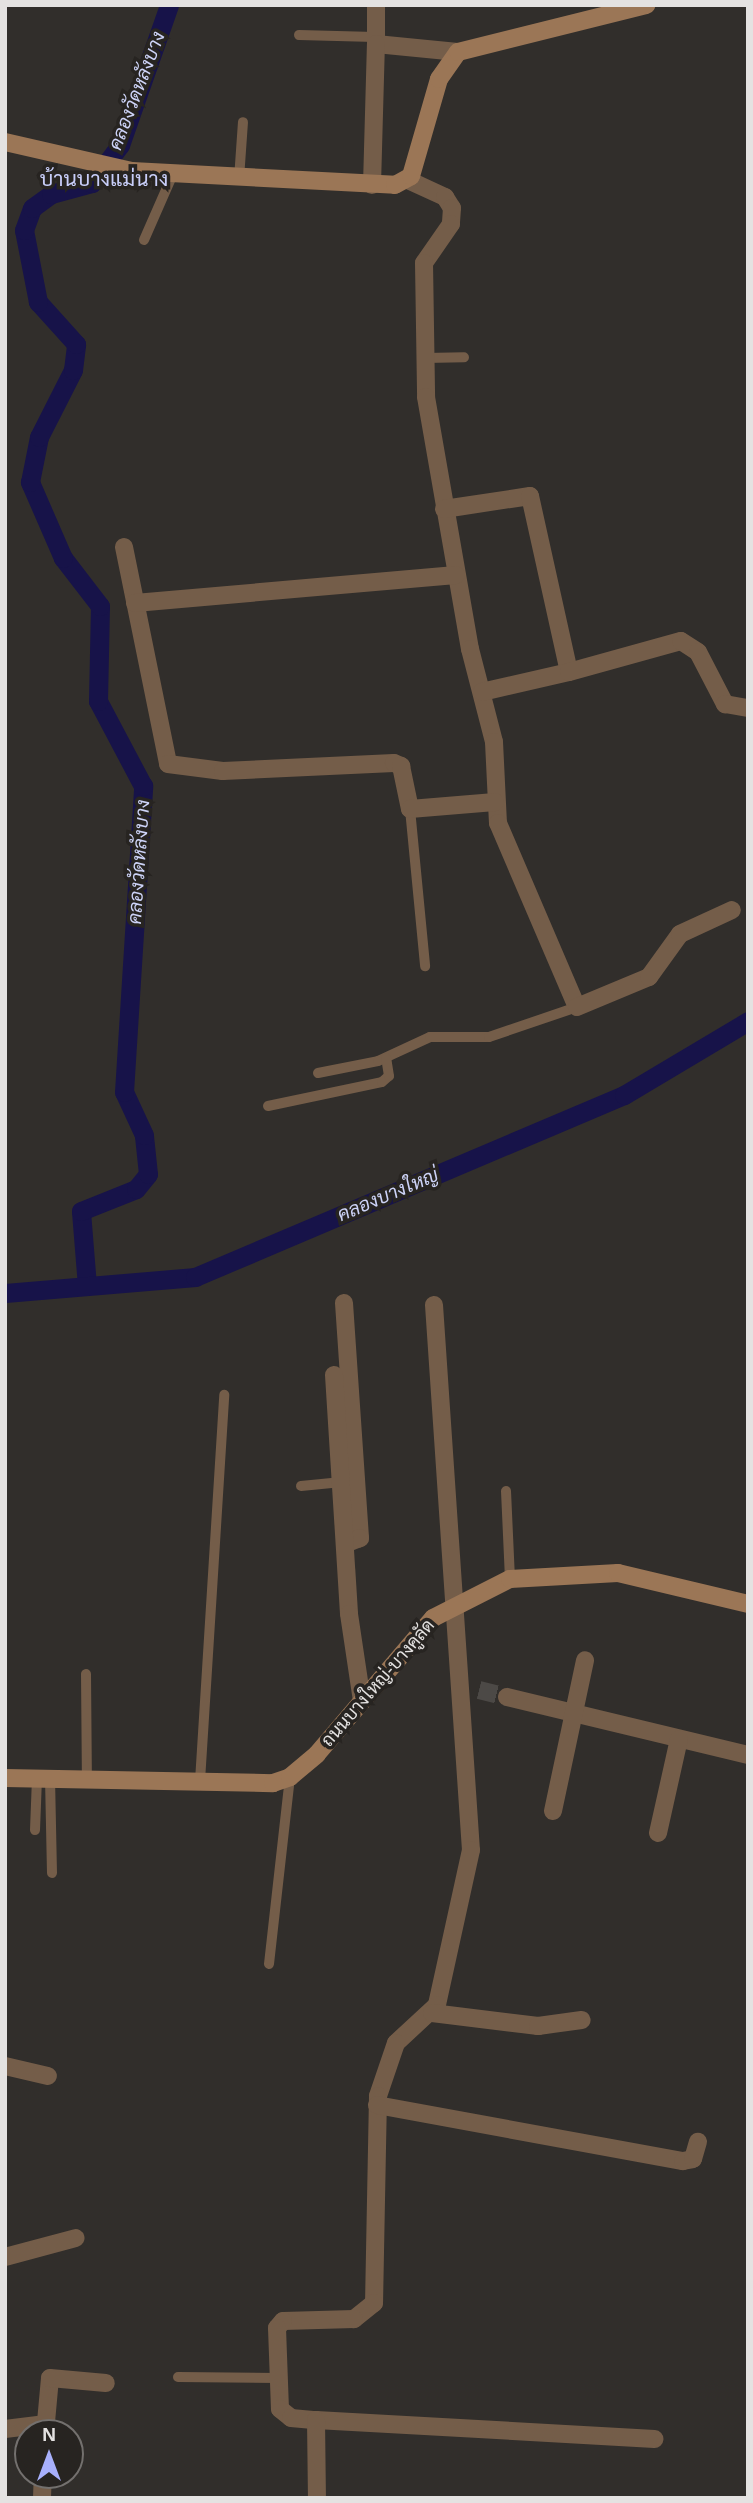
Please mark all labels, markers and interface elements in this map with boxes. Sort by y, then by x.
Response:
water label: คลองวัดหลังบาง [104,29,170,153]
district label: บ้านบางแม่นาง [40,166,168,192]
water label: คลองวัดหลังบาง [123,799,155,925]
water label: คลองบางใหญ่ [334,1163,442,1227]
street label: ถนนบางใหญ่-บางคูลัด [317,1615,439,1751]
north arrow [14,2419,84,2489]
text: N [42,2424,56,2445]

